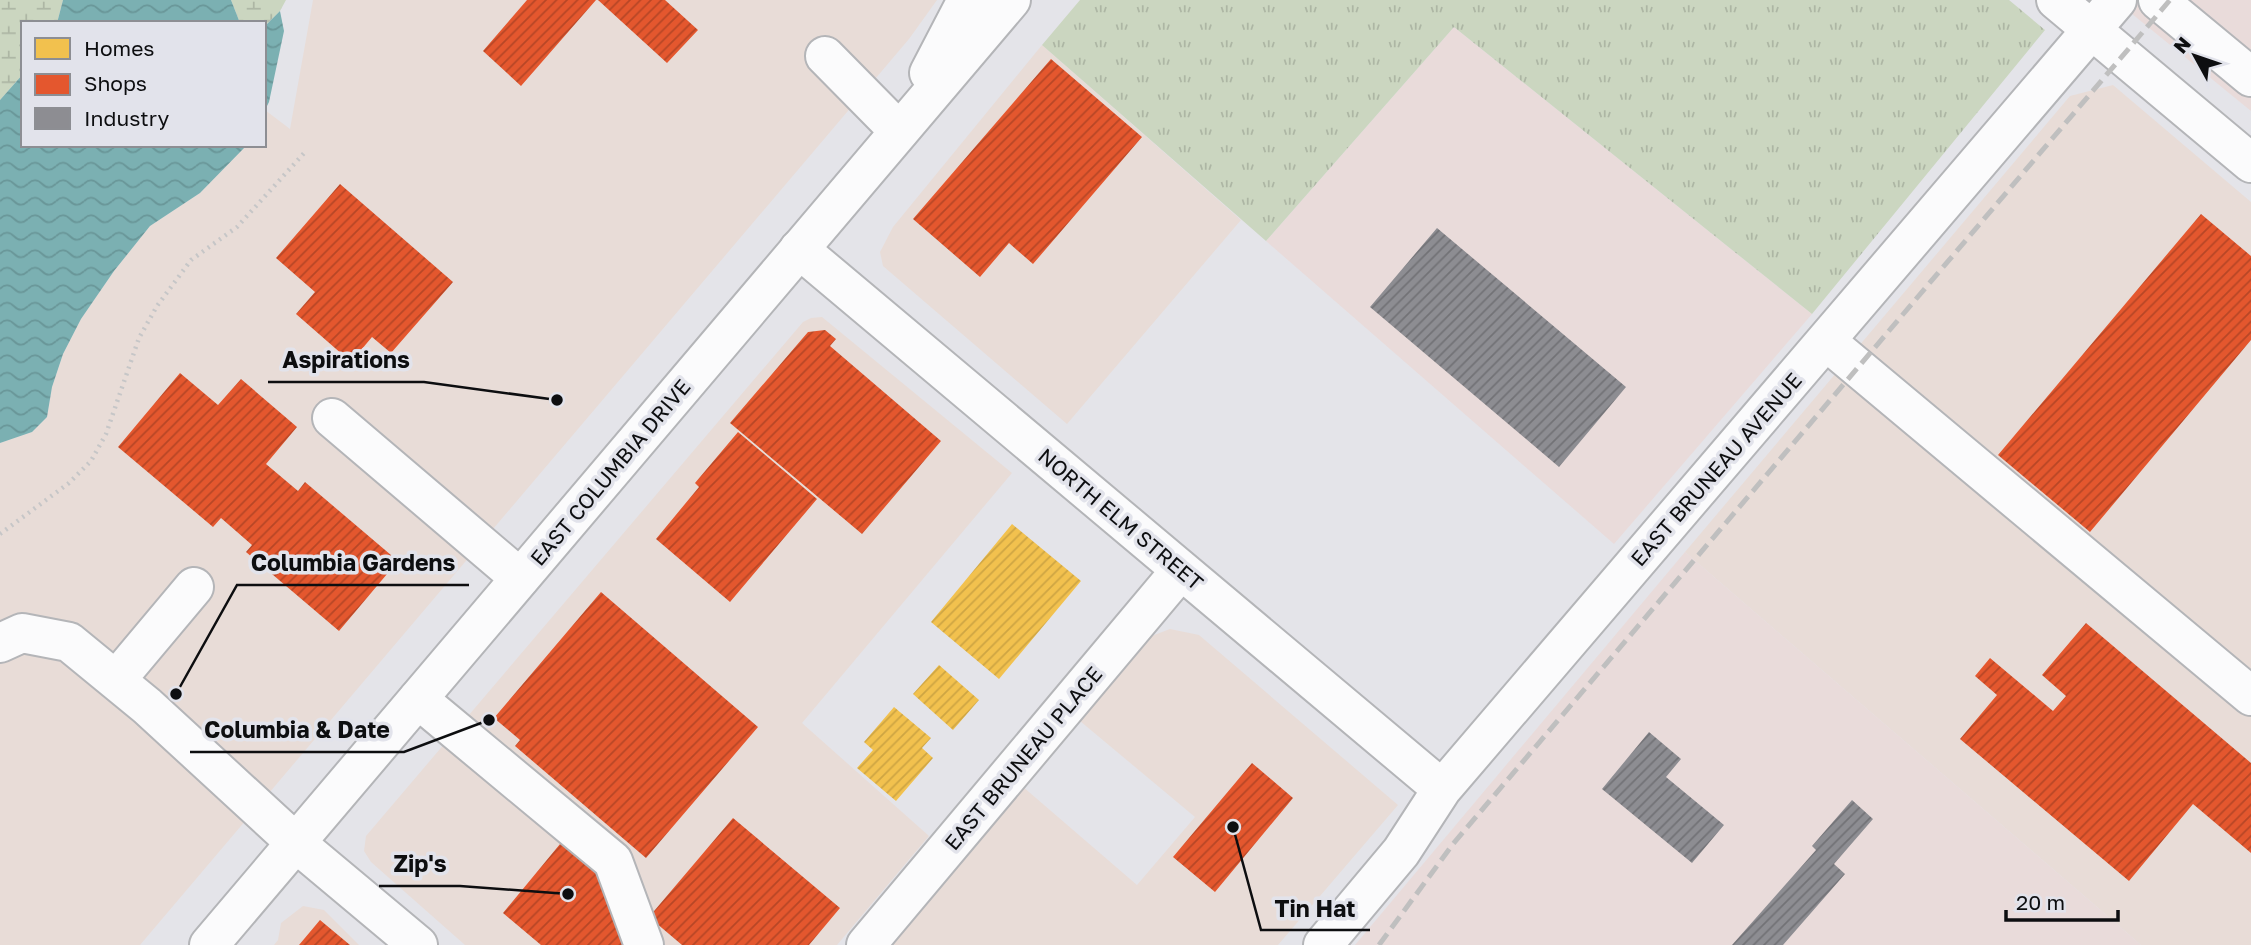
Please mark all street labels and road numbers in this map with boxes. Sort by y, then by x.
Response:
street label: EAST BRUNEAU AVENUE [1625,367,1807,571]
street label: EAST COLUMBIA DRIVE [524,374,696,570]
street label: NORTH ELM STREET [1033,442,1209,596]
street label: EAST BRUNEAU PLACE [939,661,1107,855]

